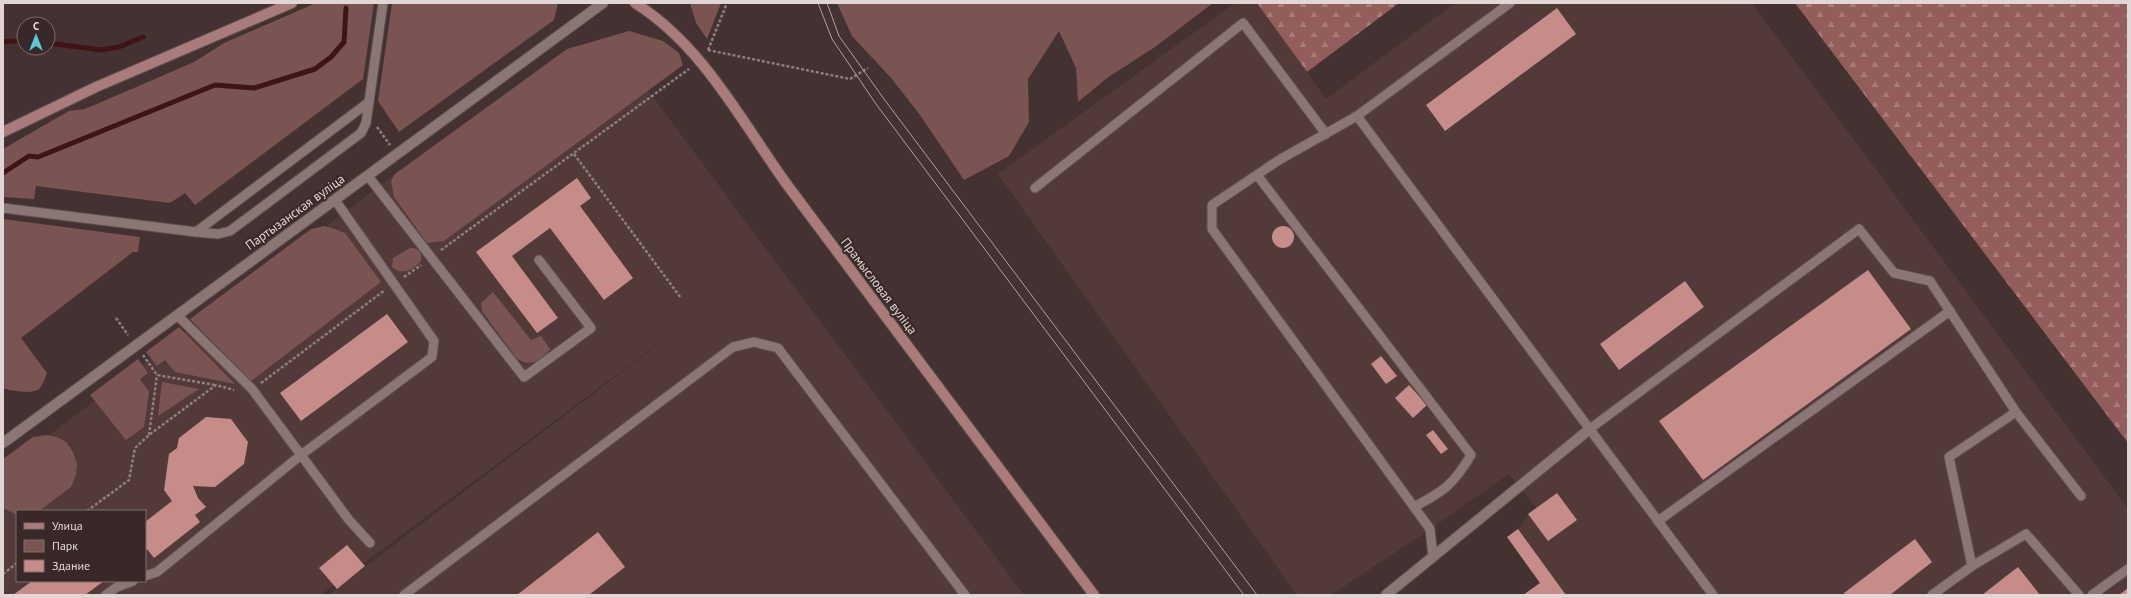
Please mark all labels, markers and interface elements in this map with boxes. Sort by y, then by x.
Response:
north arrow [16,16,56,56]
text: С [33,19,39,33]
street label: Партызанская вуліца [242,170,348,254]
street label: Прамысловая вуліца [837,234,921,338]
legend [16,510,146,582]
text: Улица [52,518,83,533]
text: Парк [52,538,78,553]
text: Здание [52,558,90,573]

